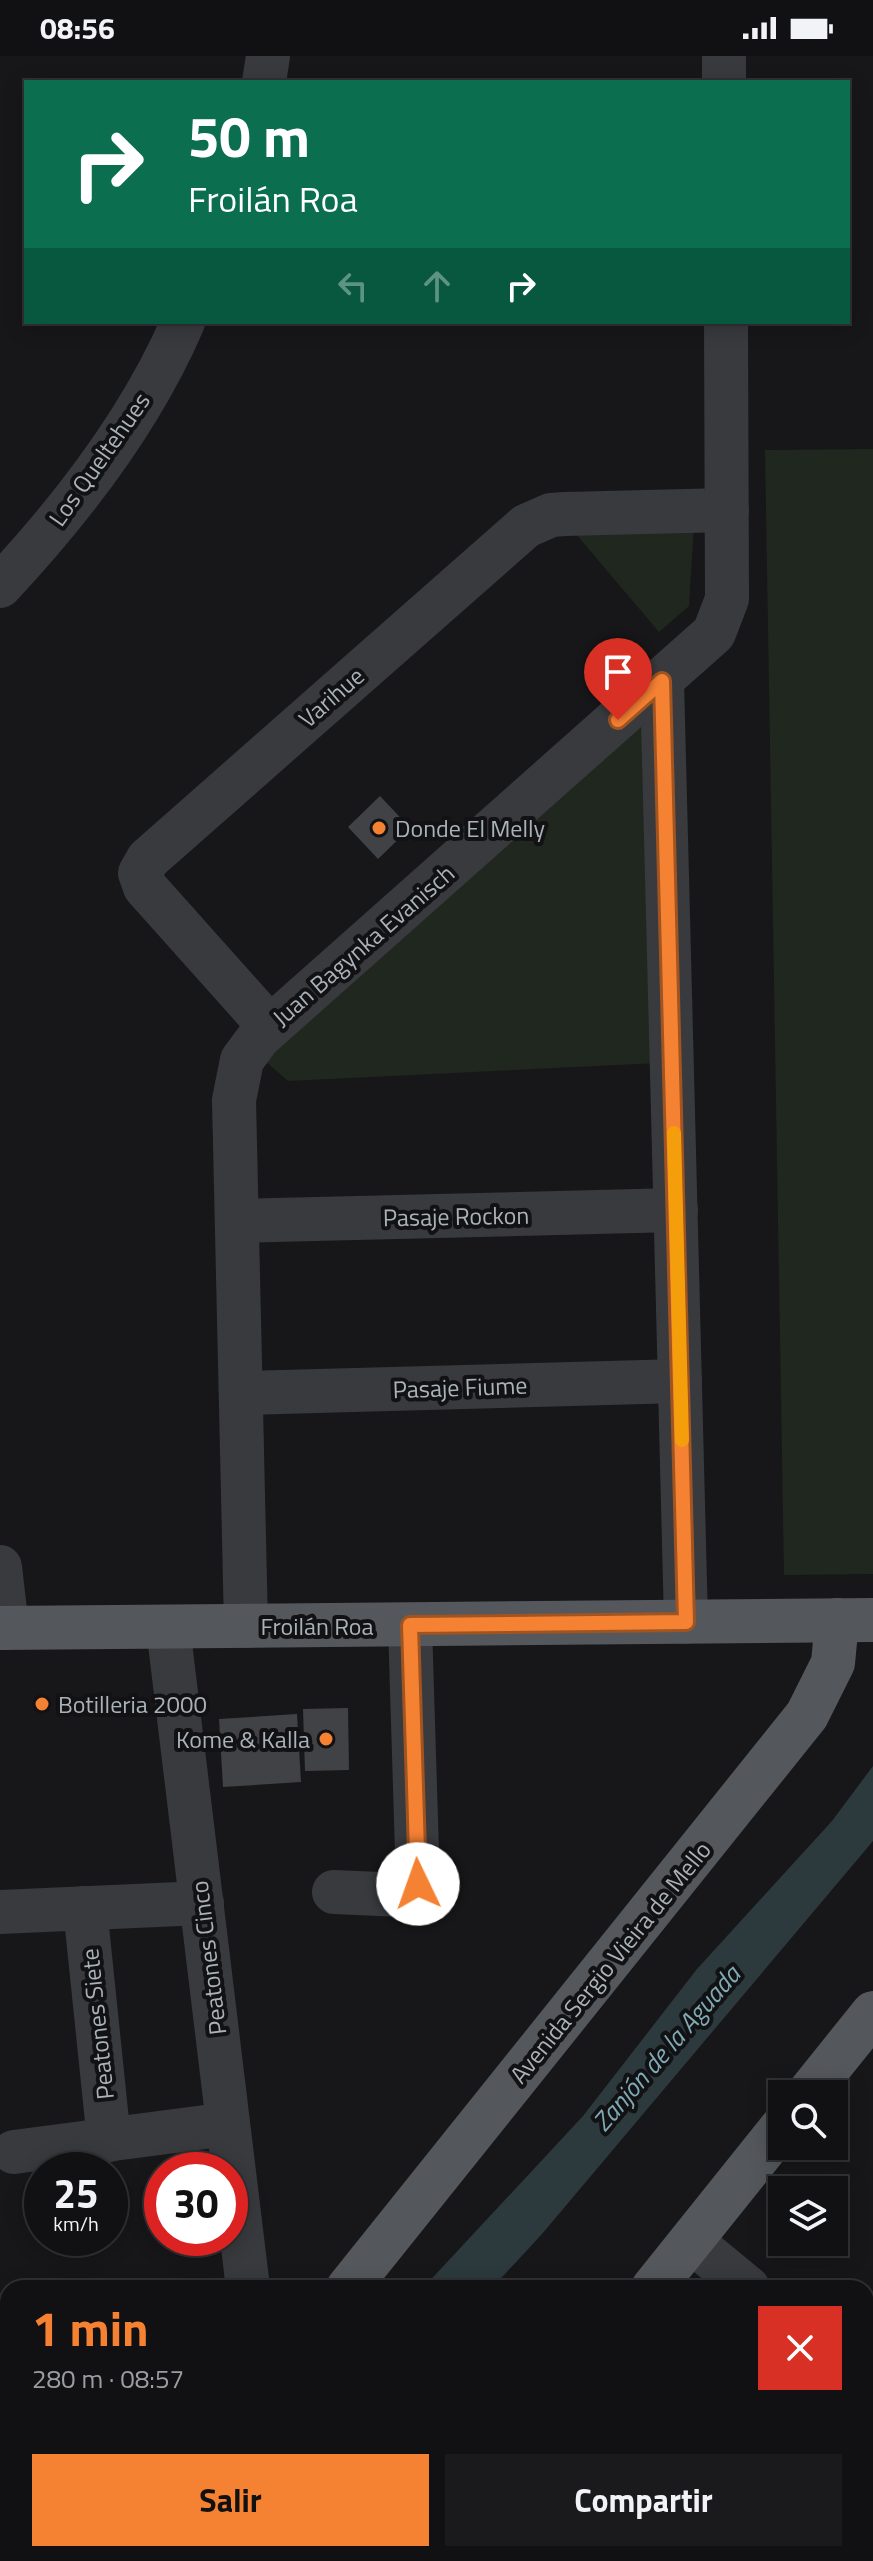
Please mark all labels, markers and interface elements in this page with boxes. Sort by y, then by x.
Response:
text: 08:56 [40,5,115,51]
text: 50 m [188,94,310,179]
icon: right [56,112,160,216]
text: Froilán Roa [188,171,358,226]
icon: left [331,264,375,308]
icon: ahead [415,264,459,308]
icon: right [499,264,543,308]
street label: Los Queltehues [39,385,159,533]
pin [584,638,652,720]
icon: arrive [596,650,640,694]
street label: Varihue [290,658,372,736]
place label: Donde El Melly [395,810,545,846]
marker: Donde El Melly [370,819,388,837]
street label: Juan Bagynka Evanisch [264,856,462,1034]
street label: Pasaje Rockon [382,1197,530,1235]
street label: Pasaje Fiume [392,1367,528,1407]
street label: Froilán Roa [260,1608,374,1644]
place label: Botilleria 2000 [58,1686,207,1722]
marker: Botilleria 2000 [33,1695,51,1713]
place label: Kome & Kalla [176,1721,310,1757]
marker: Kome & Kalla [317,1730,335,1748]
street label: Avenida Sergio Vieira de Mello [501,1833,719,2091]
position arrow [376,1842,460,1926]
street label: Peatones Cinco [181,1879,235,2037]
street label: Peatones Siete [71,1947,123,2101]
water label: Zanjón de la Aguada [583,1955,751,2140]
map controls [768,2080,848,2256]
button: search [768,2080,848,2160]
speed limit sign: 30 [144,2152,248,2256]
text: 25 [54,2163,98,2224]
button: layers [768,2176,848,2256]
text: km/h [53,2208,99,2239]
text: 1 min [32,2292,149,2365]
button: close [758,2306,842,2390]
text: 280 m · 08:57 [32,2359,184,2398]
button: Salir [32,2454,429,2546]
button: Compartir [445,2454,842,2546]

